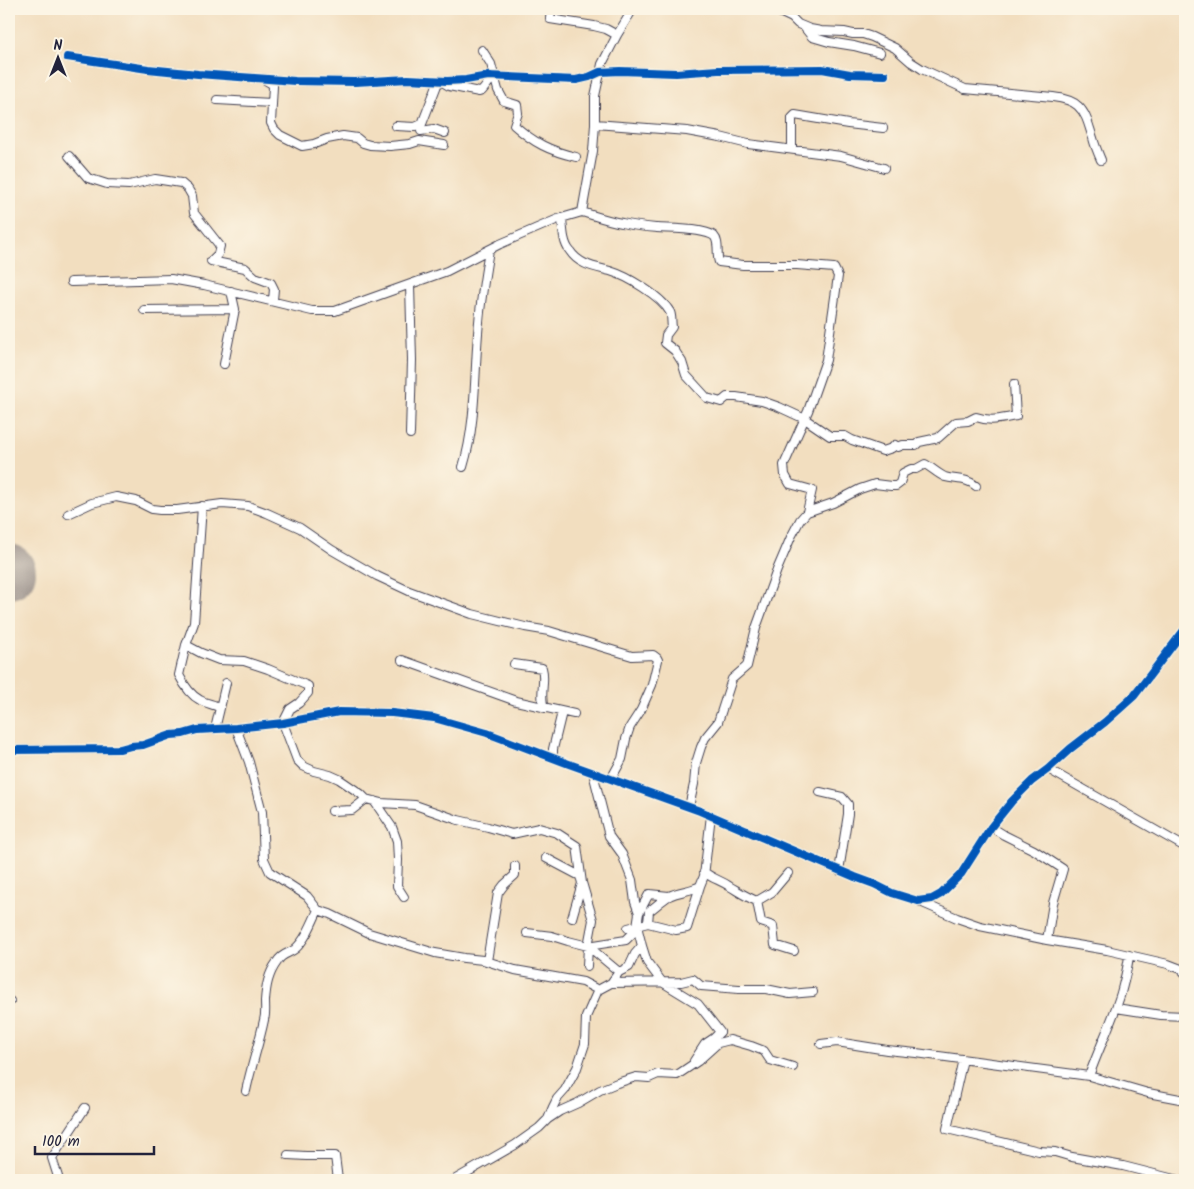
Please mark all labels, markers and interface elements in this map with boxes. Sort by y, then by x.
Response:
north arrow [32,32,82,82]
text: N [54,35,63,57]
scale bar [35,1124,154,1156]
text: 100 m [42,1130,80,1154]

